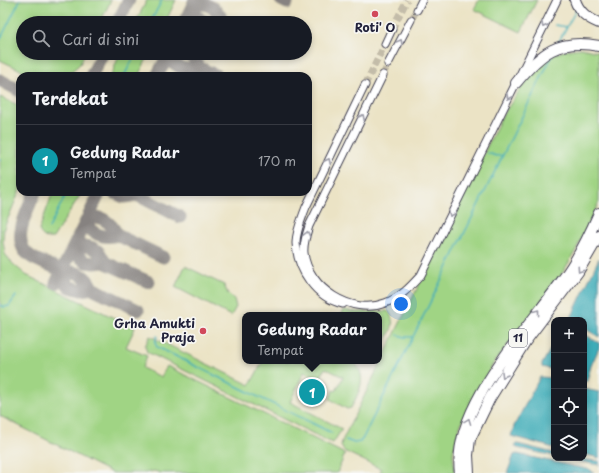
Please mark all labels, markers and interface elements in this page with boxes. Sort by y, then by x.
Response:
marker: Roti' O [370,9,380,19]
search box [16,16,312,60]
place label: Roti' O [355,18,396,36]
one-way arrow [541,21,549,28]
icon: search [30,27,52,49]
text: Cari di sini [62,27,139,50]
one-way arrow [395,39,402,46]
text: Terdekat [32,85,108,111]
one-way arrow [506,93,513,100]
one-way arrow [358,113,365,121]
text: Gedung Radar [70,140,179,163]
text: 1 [42,151,48,170]
text: 170 m [258,151,296,170]
one-way arrow [323,158,331,165]
text: Tempat [70,163,116,182]
one-way arrow [448,209,456,217]
one-way arrow [302,231,310,237]
one-way arrow [578,265,585,272]
your location [391,294,411,314]
one-way arrow [533,309,540,316]
popup [242,312,382,364]
place label: Grha Amukti Praja [114,314,196,346]
text: Gedung Radar [257,317,367,340]
map controls [551,317,587,461]
button: + [551,317,587,353]
marker: Grha Amukti Praja [198,326,208,336]
road number: 11 [509,329,527,347]
text: Tempat [257,340,304,359]
button: − [551,353,587,389]
one-way arrow [501,371,508,378]
pin: 1 [299,377,325,407]
button: locate [551,389,587,425]
one-way arrow [464,418,472,425]
button: layers [551,425,587,461]

